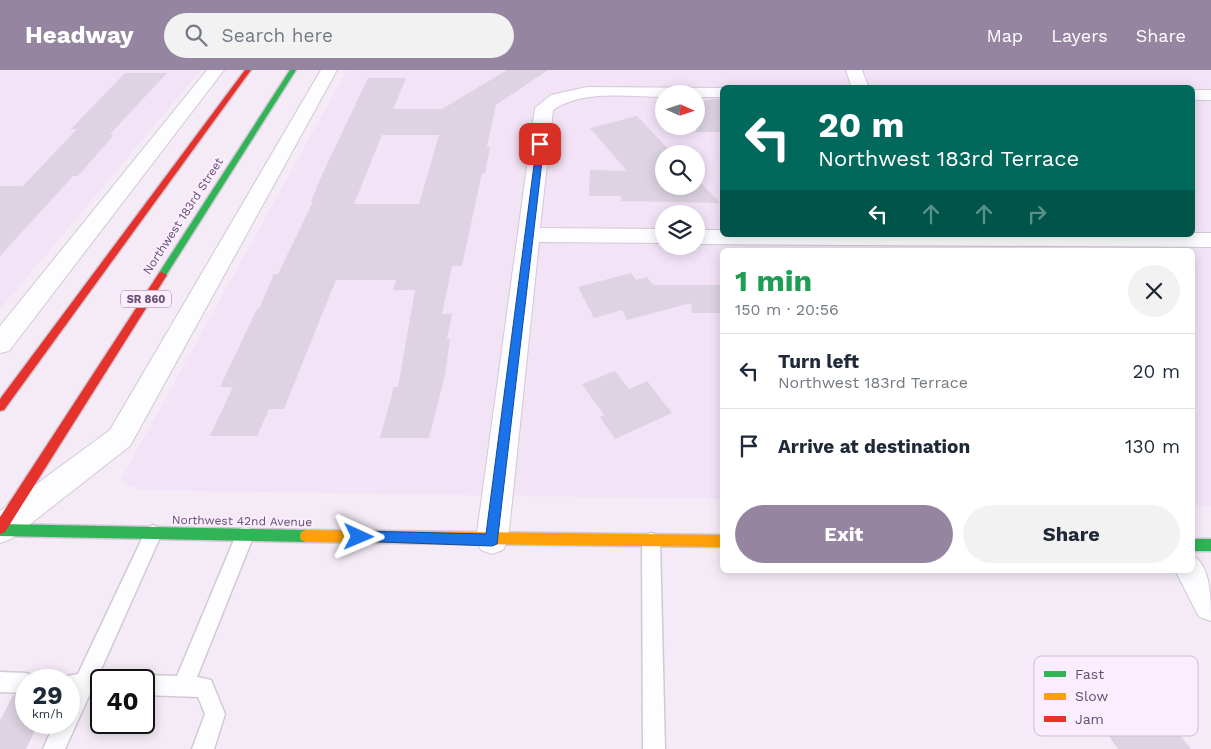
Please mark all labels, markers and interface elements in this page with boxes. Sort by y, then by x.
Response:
search box [164,13,514,58]
text: Headway [25,21,134,49]
icon: search [182,21,210,49]
text: Search here [222,24,333,47]
text: Map [986,25,1023,46]
text: Layers [1051,25,1108,46]
text: Share [1136,25,1186,46]
north arrow [655,85,705,135]
map controls [655,85,705,255]
text: 20 m [818,104,904,146]
icon: left [735,105,800,170]
pin [519,123,561,165]
icon: arrive [526,130,554,158]
button: search [655,145,705,195]
text: Northwest 183rd Terrace [818,146,1079,171]
street label: Northwest 183rd Street [140,155,226,277]
icon: left [864,200,892,228]
icon: ahead [917,200,945,228]
icon: ahead [970,200,998,228]
icon: right [1023,200,1051,228]
button: layers [655,205,705,255]
text: 1 min [735,263,812,298]
button: close [1128,265,1180,317]
road number: SR 860 [121,290,171,308]
text: 150 m · 20:56 [735,300,839,319]
text: Turn left [778,350,859,373]
icon: left [735,357,763,385]
text: 20 m [1133,360,1180,383]
text: Northwest 183rd Terrace [778,373,968,392]
icon: arrive [735,432,763,460]
text: Arrive at destination [778,435,970,458]
text: 130 m [1125,435,1180,458]
button: Exit [735,505,953,563]
button: Share [963,505,1180,563]
position arrow [332,510,384,562]
street label: Northwest 42nd Avenue [172,513,312,529]
legend [1034,656,1198,736]
text: Fast [1075,666,1104,682]
speed limit sign: 40 [90,669,155,734]
text: 29 [32,681,63,710]
text: Slow [1075,688,1108,704]
text: km/h [32,707,63,721]
text: Jam [1075,711,1104,727]

